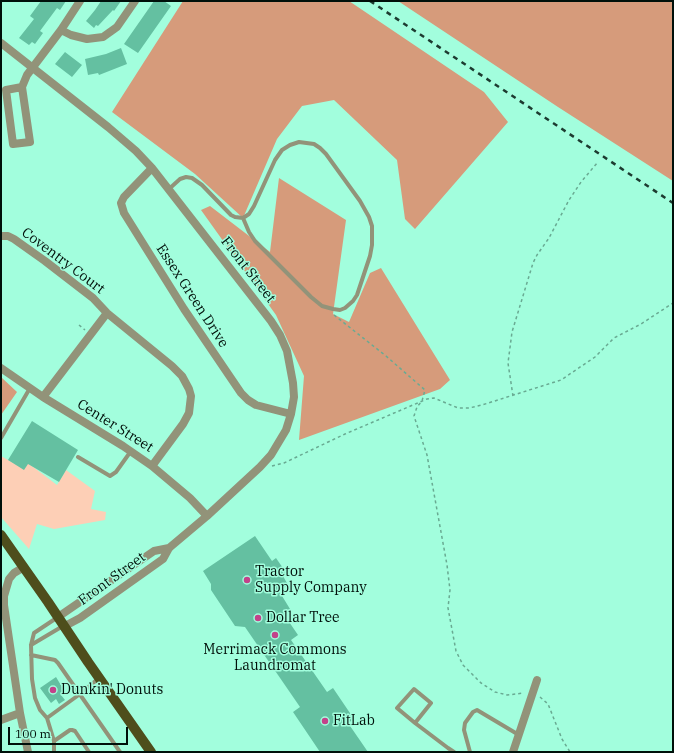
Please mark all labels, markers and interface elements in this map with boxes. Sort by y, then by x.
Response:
street label: Coventry Court [18,224,108,298]
street label: Front Street [217,234,279,306]
street label: Essex Green Drive [152,241,232,351]
street label: Center Street [74,396,156,456]
street label: Front Street [75,549,149,609]
place label: Tractor Supply Company [255,564,367,596]
marker: Tractor Supply Company [242,575,252,585]
place label: Dollar Tree [266,610,339,626]
marker: Dollar Tree [253,613,263,623]
marker: Merrimack Commons Laundromat [270,630,280,640]
place label: Merrimack Commons Laundromat [203,642,347,674]
place label: Dunkin' Donuts [61,682,163,698]
marker: Dunkin' Donuts [48,685,58,695]
place label: FitLab [333,713,375,729]
marker: FitLab [320,716,330,726]
scale bar [10,719,130,745]
text: 100 m [15,726,51,741]

